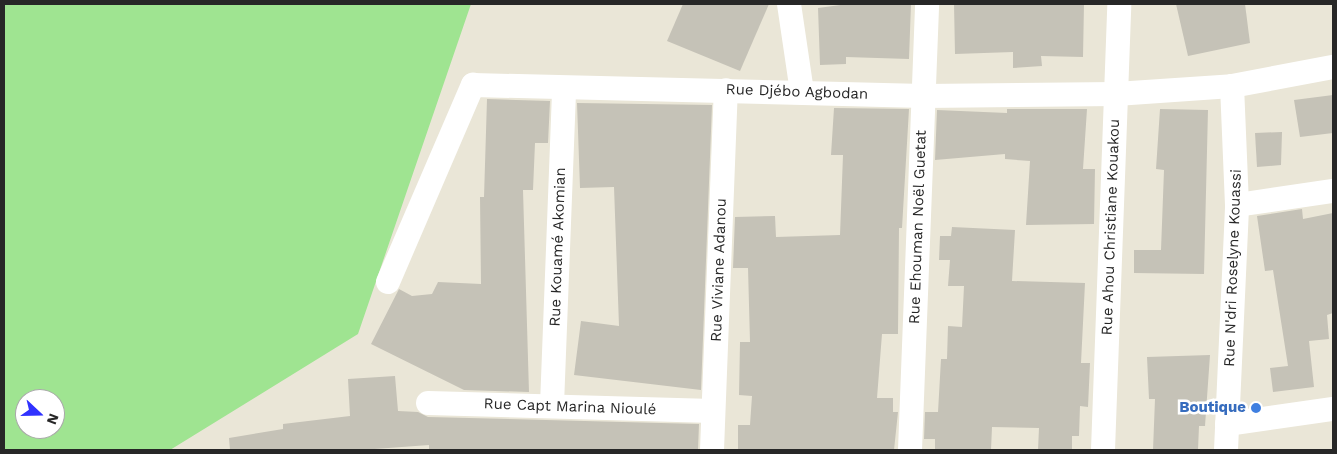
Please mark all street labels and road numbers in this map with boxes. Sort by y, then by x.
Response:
street label: Rue Djébo Agbodan [725,81,869,103]
street label: Rue Ahou Christiane Kouakou [1098,118,1124,336]
street label: Rue Ehouman Noël Guetat [906,129,930,325]
street label: Rue Kouamé Akomian [546,167,570,327]
street label: Rue N'dri Roselyne Kouassi [1221,169,1245,367]
street label: Rue Viviane Adanou [707,197,731,343]
street label: Rue Capt Marina Nioulé [483,395,657,419]

